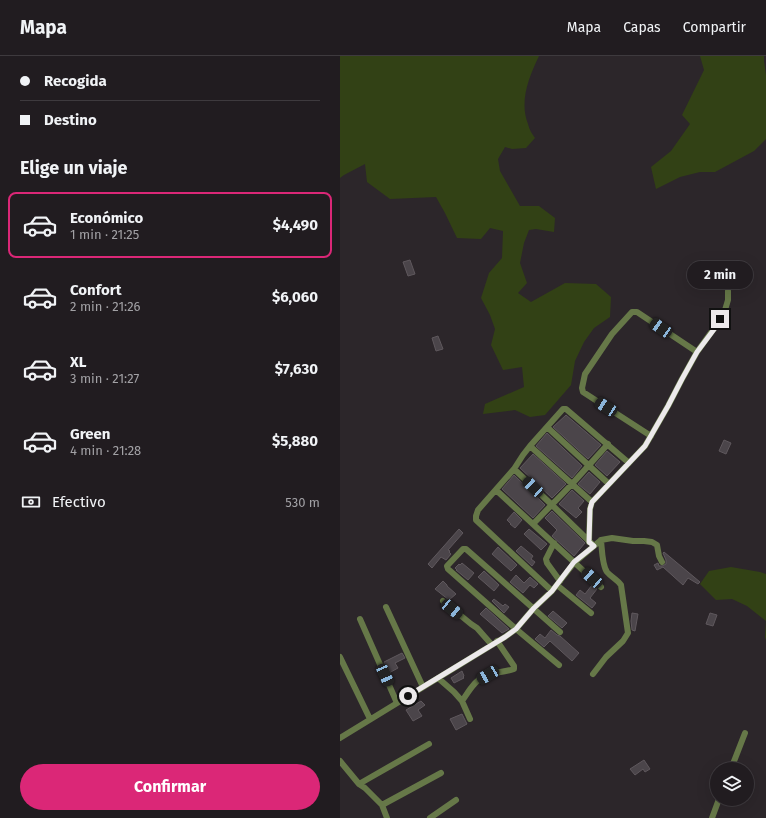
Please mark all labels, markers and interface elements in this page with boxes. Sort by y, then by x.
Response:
text: Mapa [20,16,67,39]
text: Mapa [567,19,601,36]
text: Capas [623,19,661,36]
text: Compartir [683,19,746,36]
text: Recogida [44,72,107,90]
text: Destino [44,111,97,129]
text: Elige un viaje [20,157,127,179]
icon: car [22,207,58,243]
text: Económico [70,209,143,227]
text: $4,490 [273,216,318,234]
text: 1 min · 21:25 [70,227,139,242]
callout: 2 min [687,261,753,289]
text: 2 min [704,267,736,282]
icon: car [22,279,58,315]
text: Confort [70,281,122,299]
text: $6,060 [272,288,318,306]
text: 2 min · 21:26 [70,299,141,314]
route end [711,310,729,328]
car [648,316,674,340]
icon: car [22,351,58,387]
text: XL [70,353,86,371]
text: $7,630 [275,360,318,378]
text: 3 min · 21:27 [70,371,139,386]
car [593,395,619,419]
icon: car [22,423,58,459]
text: Green [70,425,110,443]
text: $5,880 [272,432,318,450]
text: 4 min · 21:28 [70,443,141,458]
car [520,474,546,500]
icon: cash [20,491,42,513]
text: Efectivo [52,493,106,511]
text: 530 m [285,495,320,510]
car [579,566,605,590]
car [439,597,465,621]
car [375,662,395,688]
car [475,664,501,686]
route start [399,687,417,705]
map controls [710,762,754,806]
button: layers [710,762,754,806]
button: Confirmar [20,764,320,810]

